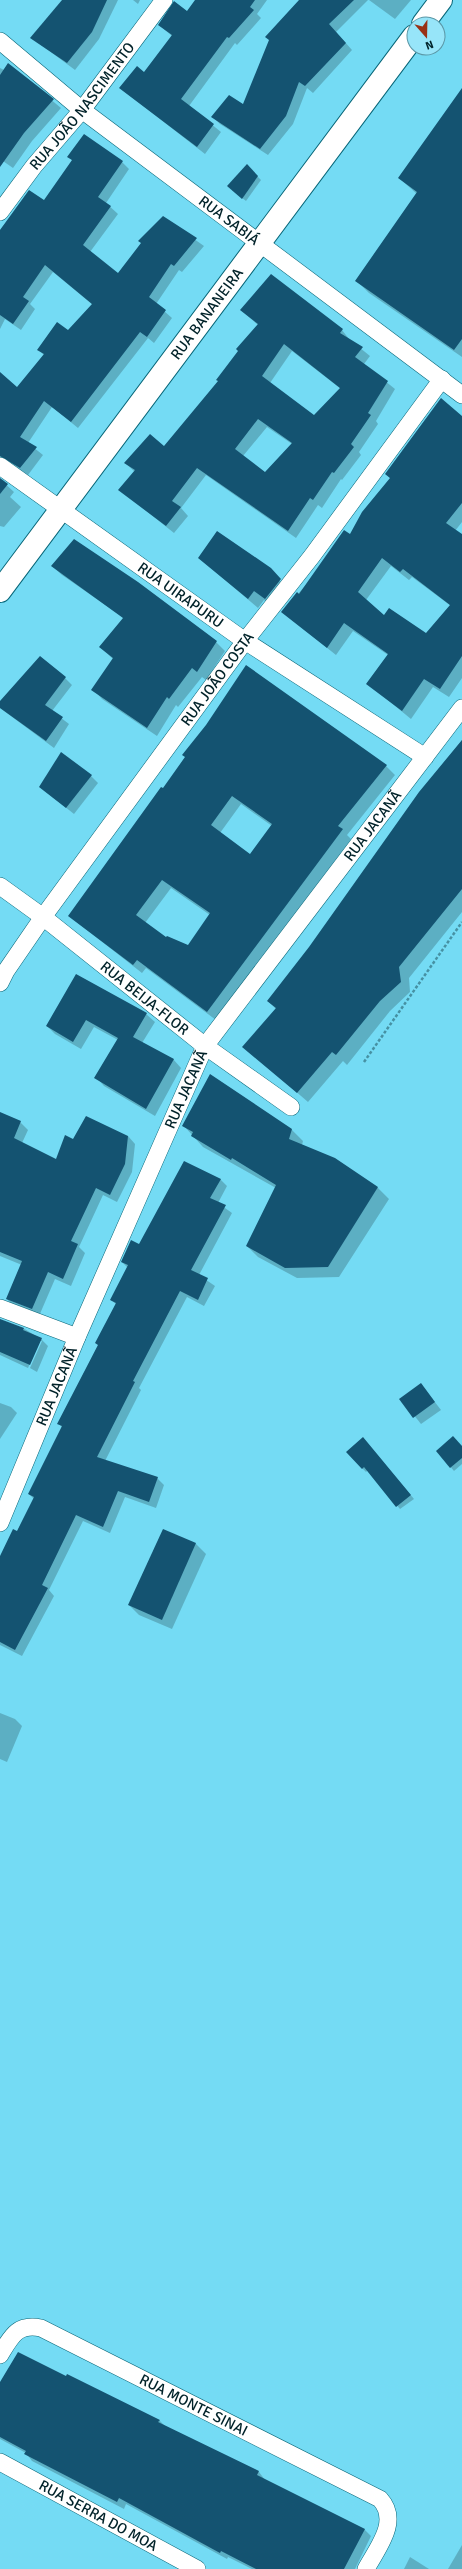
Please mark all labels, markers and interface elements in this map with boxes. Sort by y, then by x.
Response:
north arrow [406,16,446,56]
text: N [423,38,435,52]
street label: RUA JOÃO NASCIMENTO [26,39,138,174]
street label: RUA SABIÁ [195,192,264,249]
street label: RUA BANANEIRA [167,264,247,363]
street label: RUA UIRAPURU [134,558,227,632]
street label: RUA JOÃO COSTA [177,628,258,729]
street label: RUA JACANÃ [340,786,405,865]
street label: RUA BEIJA-FLOR [97,957,193,1039]
street label: RUA JACANÃ [161,1047,211,1131]
street label: RUA JACANÃ [32,1344,81,1429]
street label: RUA MONTE SINAI [136,2370,251,2440]
street label: RUA SERRA DO MOA [36,2476,161,2555]

